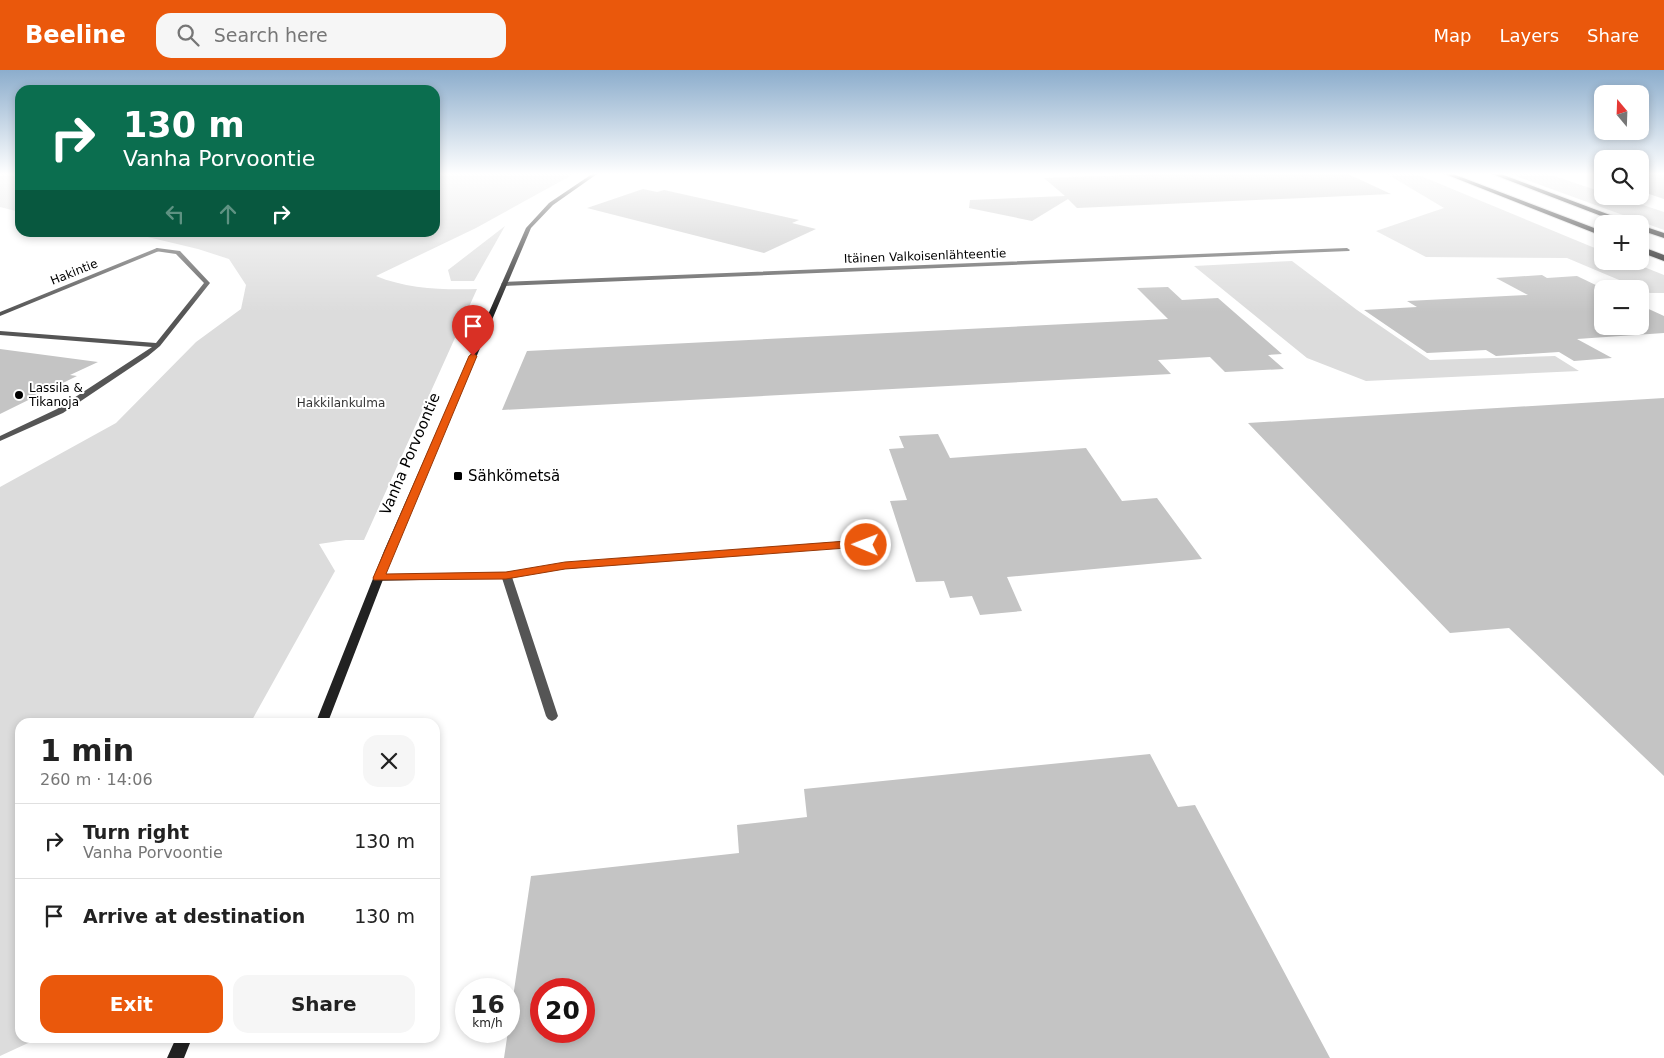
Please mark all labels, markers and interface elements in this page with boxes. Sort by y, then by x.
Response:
search box [156,13,506,58]
text: Beeline [25,21,126,49]
icon: search [174,21,202,49]
text: Search here [214,24,328,46]
text: Map [1433,25,1471,46]
text: Layers [1499,25,1559,46]
text: Share [1587,25,1639,46]
north arrow [1594,85,1649,140]
map controls [1594,85,1649,335]
icon: right [40,105,105,170]
text: 130 m [123,105,245,145]
text: Vanha Porvoontie [123,146,315,171]
button: search [1594,150,1649,205]
icon: left [161,200,189,228]
icon: ahead [214,200,242,228]
icon: right [267,200,295,228]
button: + [1594,215,1649,270]
street label: Itäinen Valkoisenlähteentie [844,246,1006,266]
street label: Hakintie [48,256,100,288]
button: − [1594,280,1649,335]
pin [452,305,494,356]
icon: arrive [459,312,487,340]
place label: Lassila & Tikanoja [28,381,83,409]
marker: Lassila & Tikanoja [13,389,25,401]
street label: Vanha Porvoontie [376,390,444,518]
park label: Hakkilankulma [297,396,385,410]
place label: Sähkömetsä [468,467,560,485]
marker: Sähkömetsä [452,470,464,482]
position arrow [839,518,891,570]
text: 1 min [40,733,134,768]
button: close [363,735,415,787]
text: 260 m · 14:06 [40,770,153,789]
text: Turn right [83,821,189,843]
icon: right [40,827,68,855]
text: 130 m [354,830,415,852]
text: Vanha Porvoontie [83,843,223,862]
icon: arrive [40,902,68,930]
text: Arrive at destination [83,905,305,927]
text: 130 m [354,905,415,927]
button: Exit [40,975,223,1033]
button: Share [233,975,415,1033]
speed limit sign: 20 [530,978,595,1043]
text: 16 [470,990,505,1019]
text: km/h [472,1016,503,1030]

